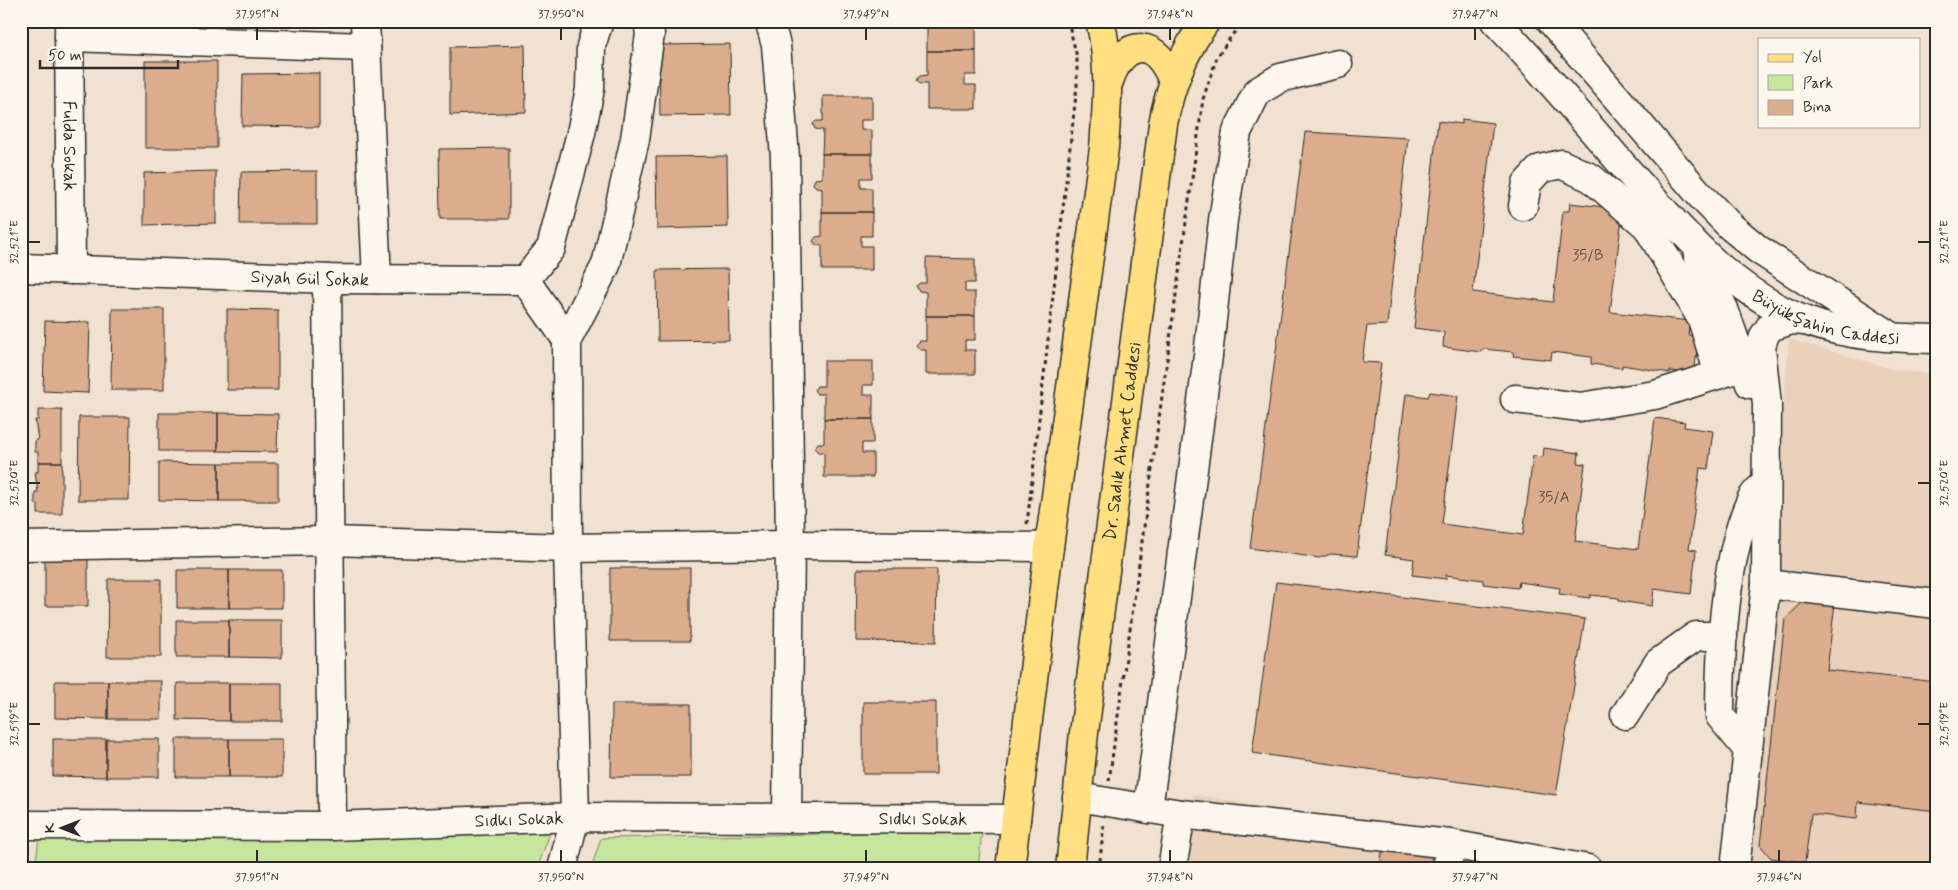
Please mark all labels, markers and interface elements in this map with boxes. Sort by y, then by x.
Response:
text: 37.951°N [235,7,279,23]
text: 37.950°N [538,7,584,23]
text: 37.949°N [843,7,889,23]
text: 37.948°N [1147,7,1193,23]
text: 37.947°N [1452,7,1498,23]
scale bar [40,38,178,70]
legend [1758,38,1920,128]
text: 50 m [48,46,82,66]
text: Yol [1803,48,1822,68]
text: Park [1803,74,1833,94]
text: Bina [1803,98,1831,118]
street label: Fulda Sokak [57,101,81,191]
text: 32.521°E [7,220,23,264]
text: 32.521°E [1937,220,1953,264]
house number: 35/B [1573,246,1603,266]
street label: Siyah Gül Sokak [250,265,369,292]
street label: Büyükşahin Caddesi [1747,285,1900,351]
street label: Dr. Sadık Ahmet Caddesi [1098,341,1148,542]
text: 32.520°E [7,460,23,506]
text: 32.520°E [1937,460,1953,506]
house number: 35/A [1538,488,1570,508]
text: 32.519°E [7,702,23,746]
text: 32.519°E [1937,702,1953,746]
north arrow [38,802,88,852]
street label: Sıdkı Sokak [474,806,564,834]
street label: Sıdkı Sokak [878,807,967,832]
text: K [41,822,59,833]
text: 37.951°N [235,870,279,886]
text: 37.950°N [538,870,584,886]
text: 37.949°N [843,870,889,886]
text: 37.948°N [1147,870,1193,886]
text: 37.947°N [1452,870,1498,886]
text: 37.946°N [1756,870,1802,886]

